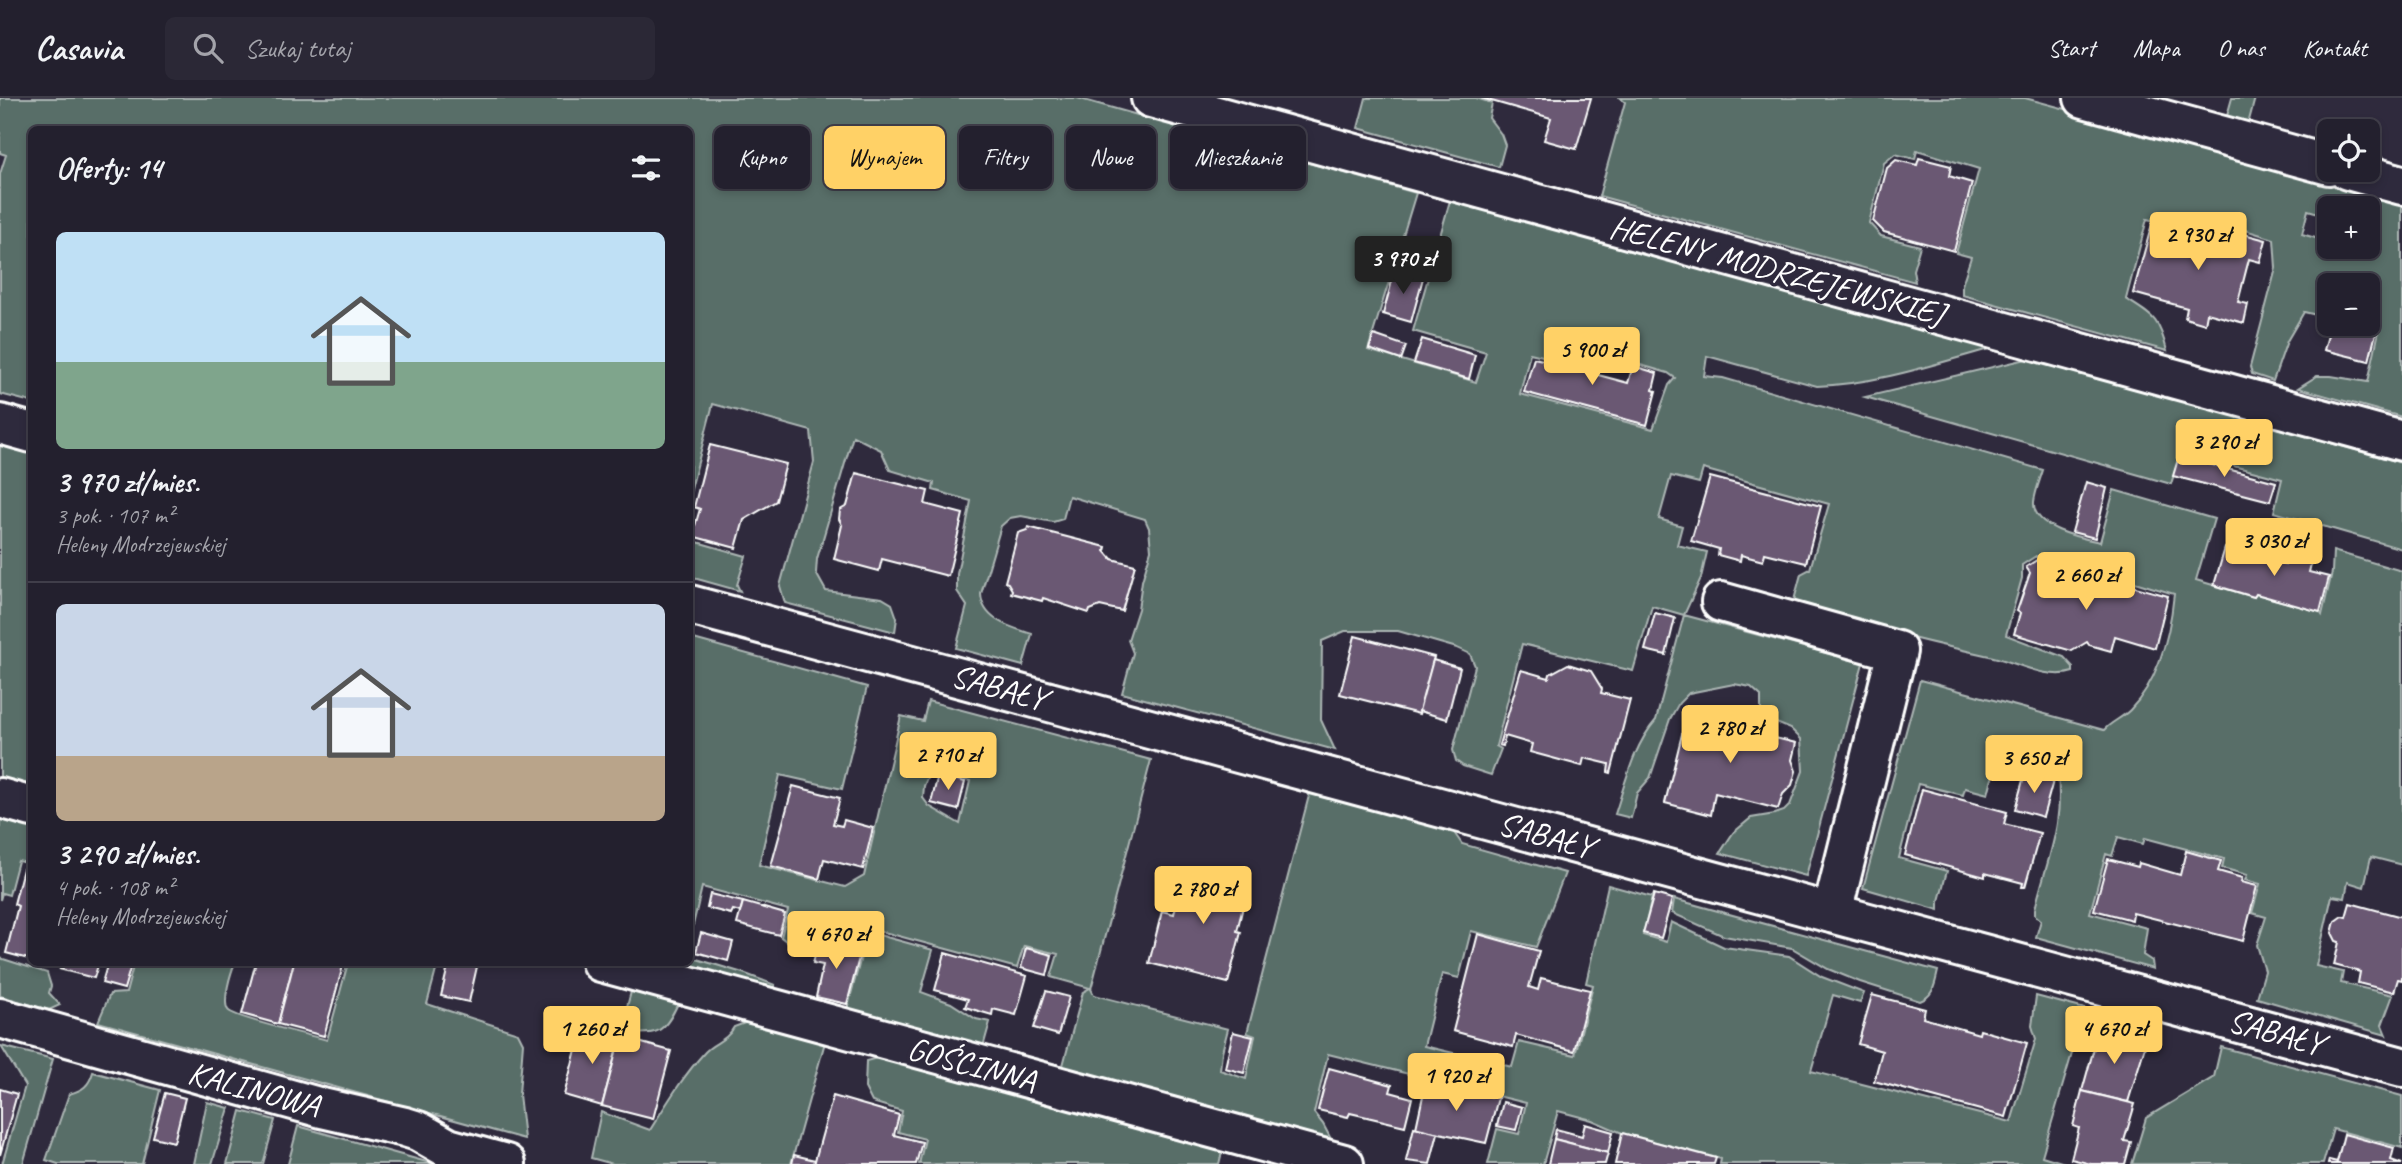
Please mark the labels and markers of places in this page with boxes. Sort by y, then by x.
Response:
pin: 2 930 zł [2126,212,2270,272]
pin: 3 970 zł [1331,236,1475,296]
pin: 5 900 zł [1520,328,1664,387]
pin: 3 290 zł [2152,420,2296,479]
pin: 3 030 zł [2202,518,2346,578]
pin: 2 660 zł [2014,552,2158,612]
pin: 2 780 zł [1658,706,1802,765]
pin: 2 710 zł [876,732,1020,792]
pin: 3 650 zł [1962,736,2106,795]
pin: 2 780 zł [1131,866,1275,926]
pin: 4 670 zł [764,912,908,971]
pin: 1 260 zł [520,1006,664,1066]
pin: 4 670 zł [2042,1006,2186,1066]
pin: 1 920 zł [1384,1054,1528,1113]

